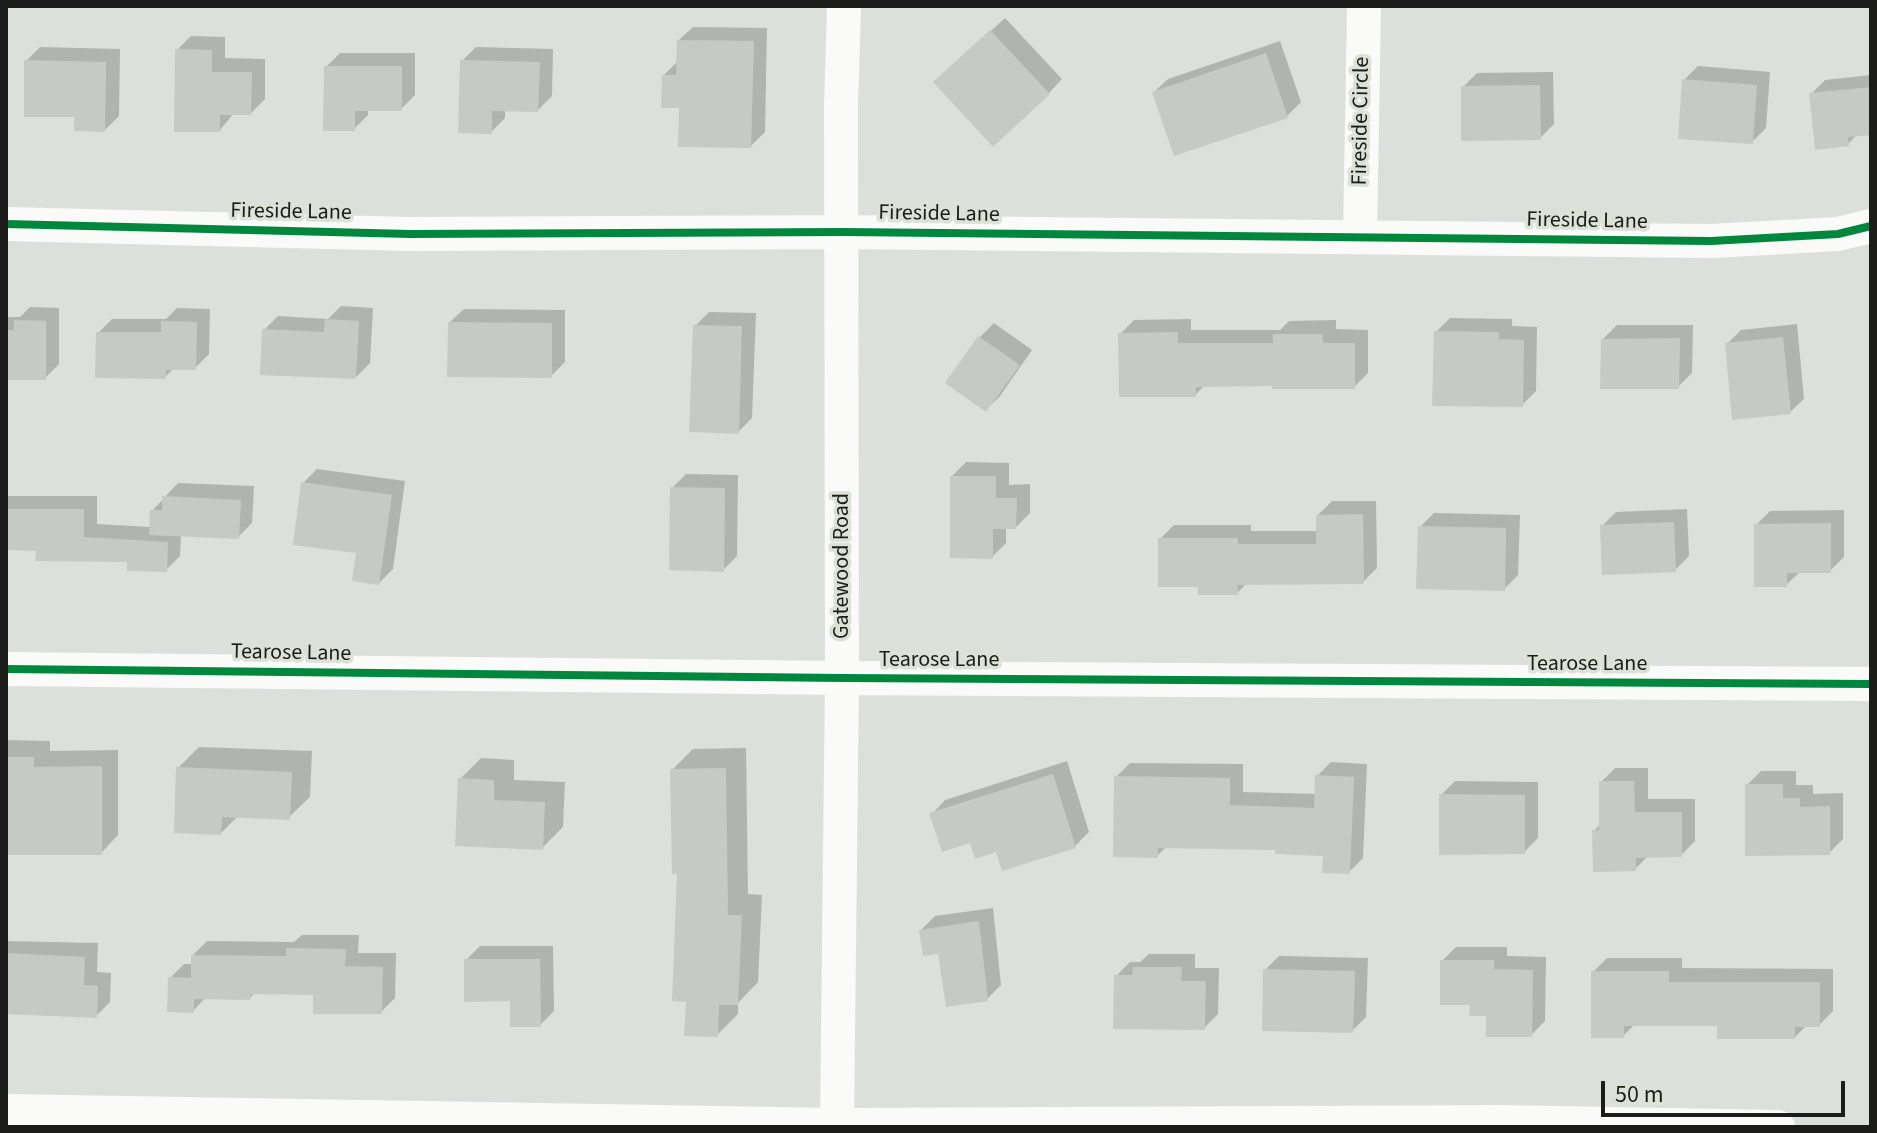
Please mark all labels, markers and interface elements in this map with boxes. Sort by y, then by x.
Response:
street label: Fireside Circle [1348,56,1376,186]
street label: Fireside Lane [230,199,352,227]
street label: Fireside Lane [878,201,1000,229]
street label: Fireside Lane [1526,208,1648,236]
street label: Gatewood Road [830,493,856,639]
street label: Tearose Lane [230,640,352,668]
street label: Tearose Lane [879,648,999,674]
street label: Tearose Lane [1527,652,1647,678]
scale bar [1605,1065,1849,1115]
text: 50 m [1615,1077,1664,1112]

